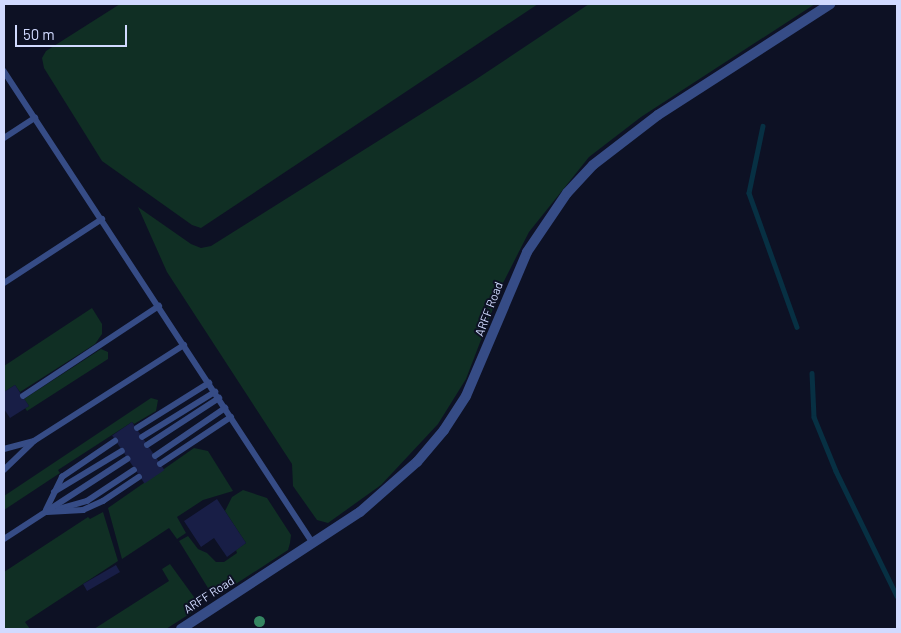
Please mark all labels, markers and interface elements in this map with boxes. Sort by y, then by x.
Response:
scale bar [18,15,130,47]
text: 50 m [23,25,55,43]
street label: ARFF Road [472,280,506,338]
street label: ARFF Road [181,573,237,617]

